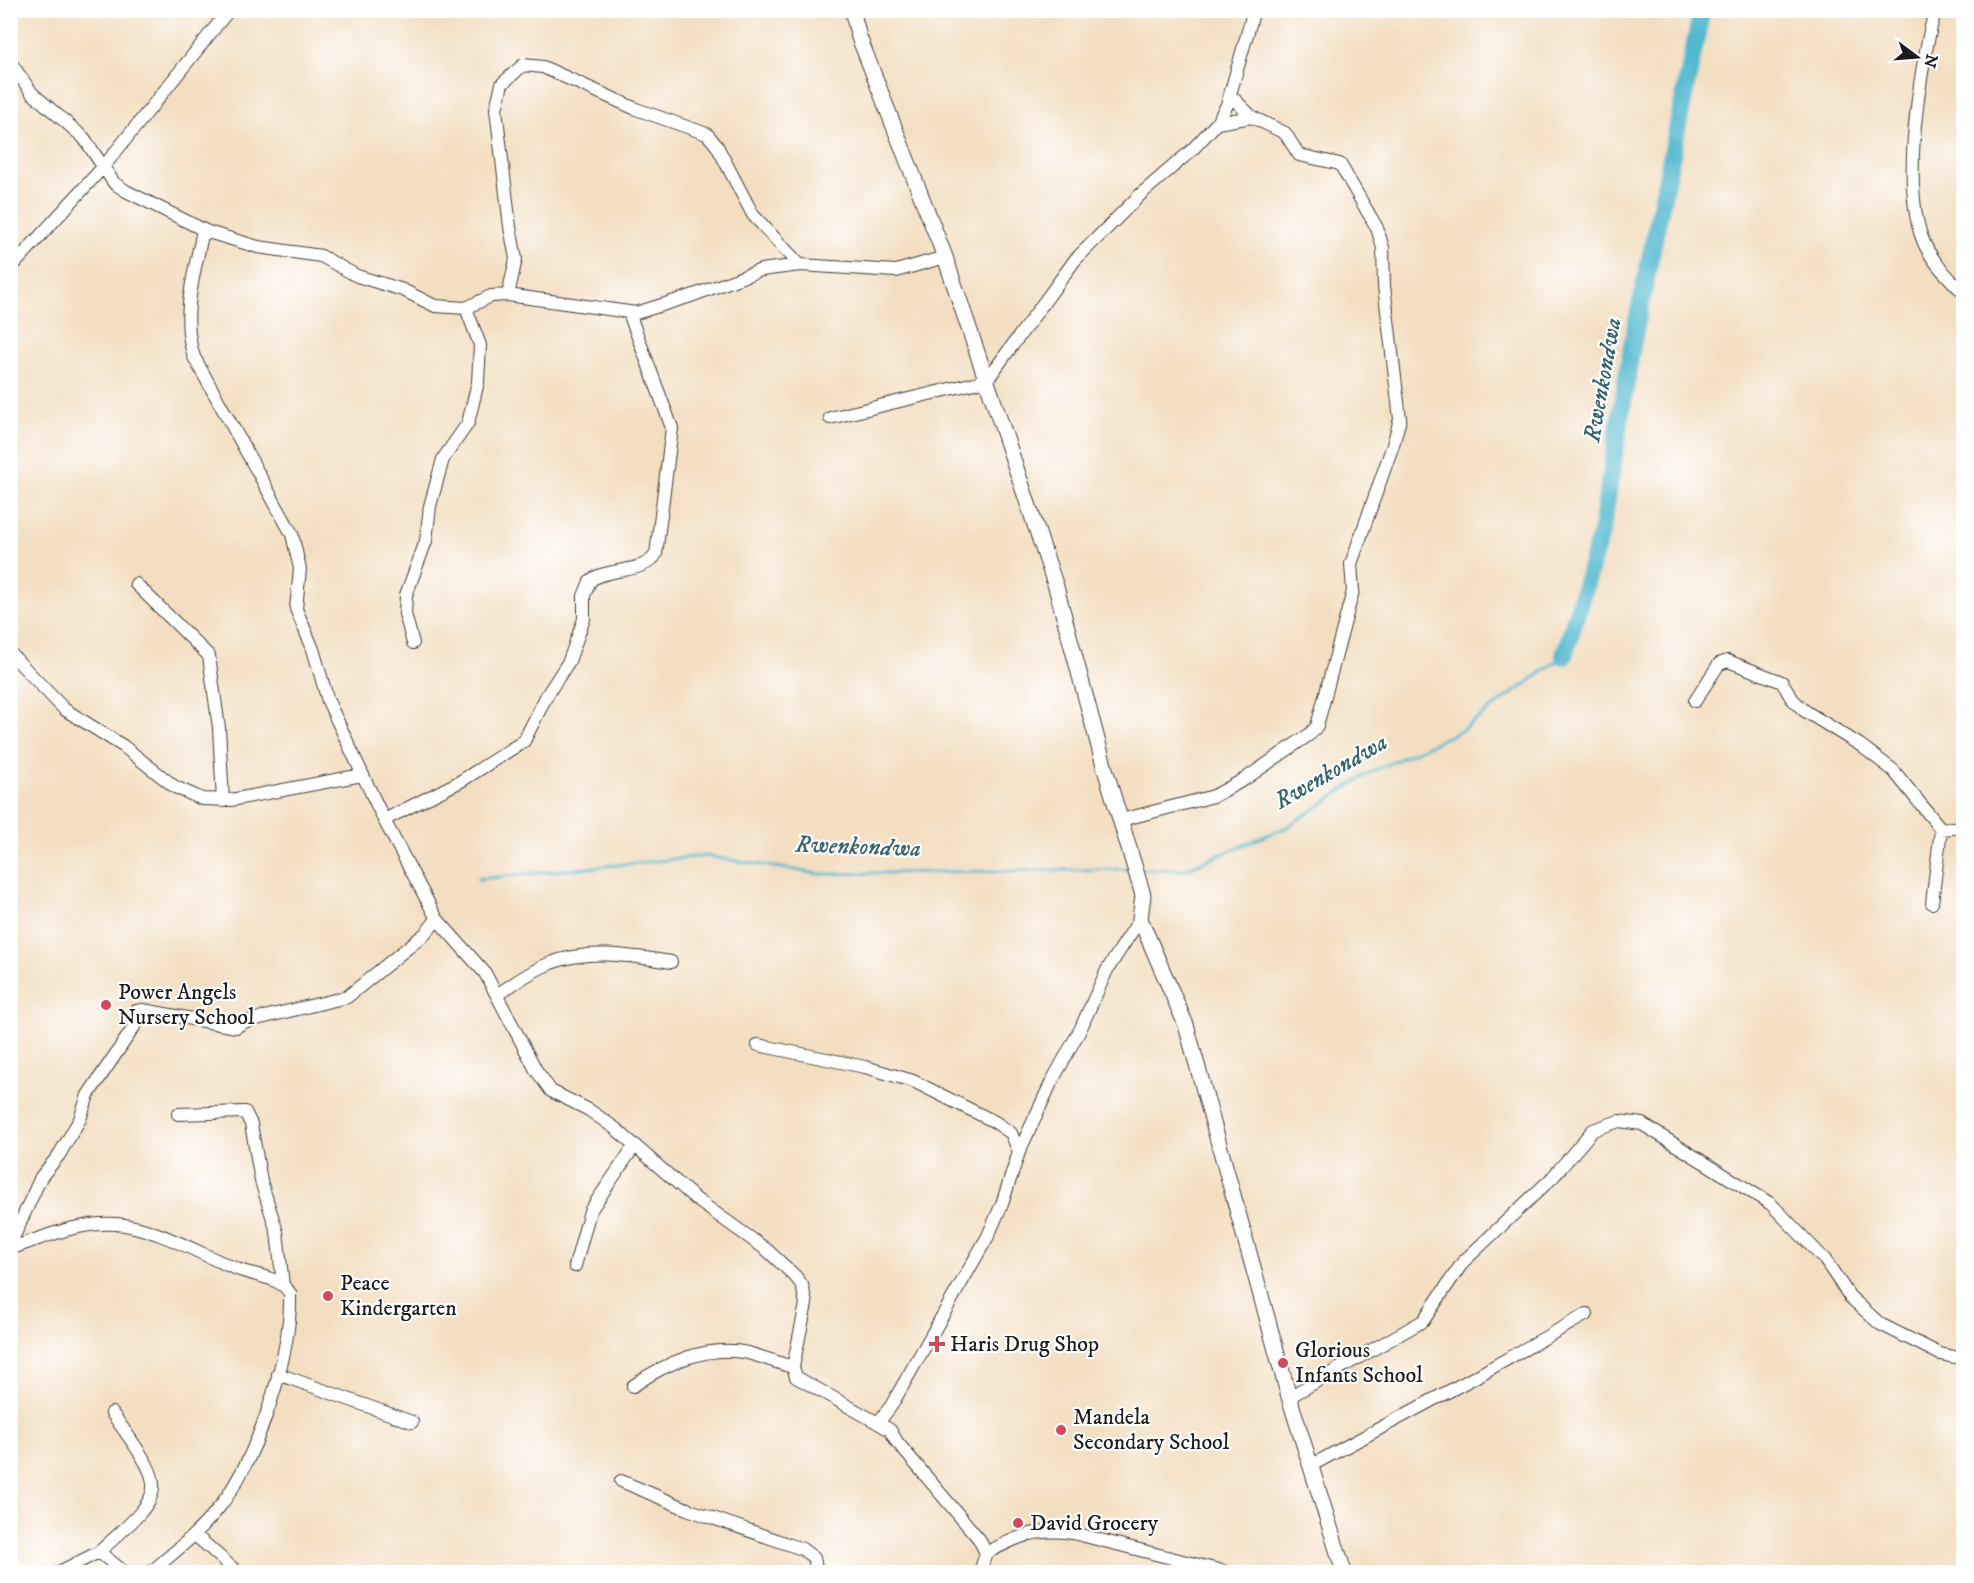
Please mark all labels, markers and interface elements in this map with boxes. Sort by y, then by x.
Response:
north arrow [1887,27,1947,87]
text: N [1919,52,1942,70]
water label: Rwenkondwa [1577,316,1629,445]
water label: Rwenkondwa [1268,728,1393,817]
water label: Rwenkondwa [794,830,921,864]
place label: Power Angels Nursery School [118,979,255,1031]
marker: Power Angels Nursery School [99,998,113,1012]
place label: Peace Kindergarten [340,1270,457,1322]
marker: Peace Kindergarten [321,1289,335,1303]
place label: Haris Drug Shop [950,1331,1099,1358]
marker: Haris Drug Shop [928,1335,946,1353]
place label: Glorious Infants School [1295,1337,1423,1389]
marker: Glorious Infants School [1276,1356,1290,1370]
place label: Mandela Secondary School [1073,1404,1230,1456]
marker: Mandela Secondary School [1054,1423,1068,1437]
place label: David Grocery [1030,1510,1159,1537]
marker: David Grocery [1011,1516,1025,1530]

